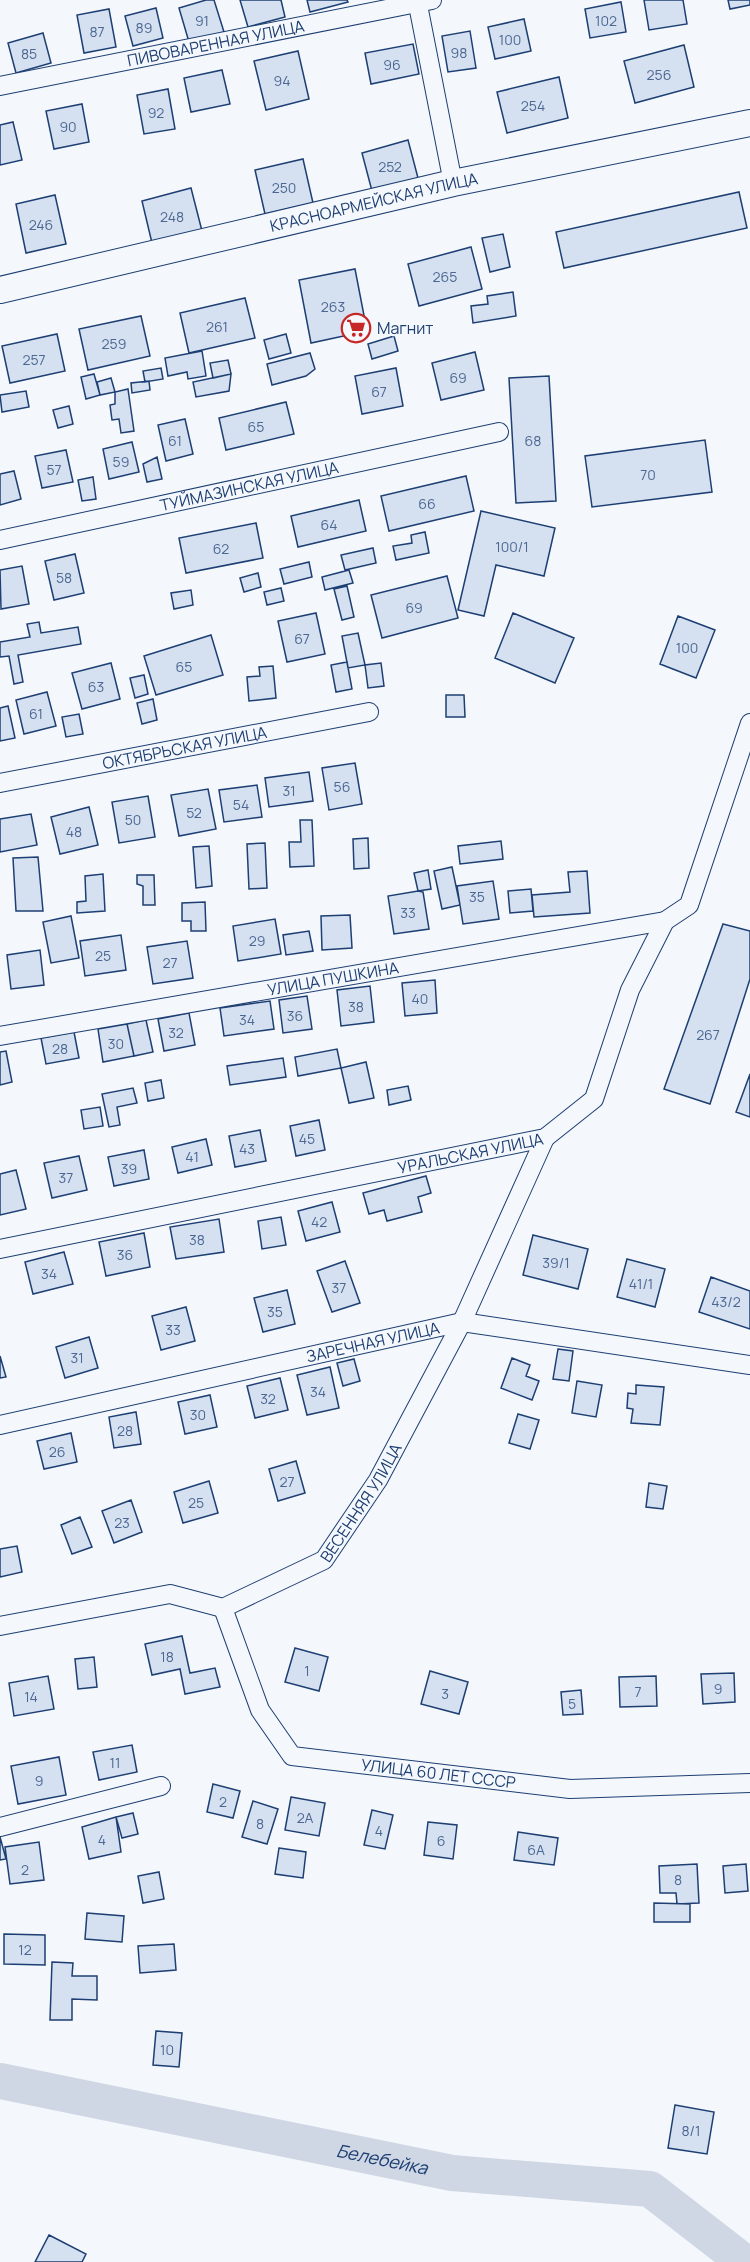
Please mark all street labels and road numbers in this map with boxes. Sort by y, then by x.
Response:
street label: ПИВОВАРЕННАЯ УЛИЦА [125,15,306,71]
street label: КРАСНОАРМЕЙСКАЯ УЛИЦА [268,167,480,237]
street label: ТУЙМАЗИНСКАЯ УЛИЦА [158,456,341,516]
street label: ОКТЯБРЬСКАЯ УЛИЦА [101,721,269,774]
street label: УЛИЦА ПУШКИНА [266,956,400,1001]
street label: УРАЛЬСКАЯ УЛИЦА [396,1128,545,1179]
street label: ЗАРЕЧНАЯ УЛИЦА [304,1316,442,1367]
street label: ВЕСЕННЯЯ УЛИЦА [315,1439,407,1566]
street label: УЛИЦА 60 ЛЕТ СССР [360,1753,517,1794]

